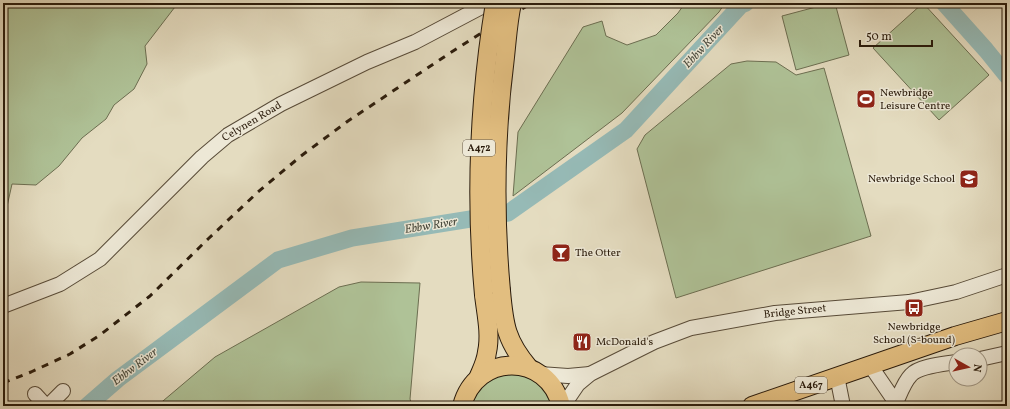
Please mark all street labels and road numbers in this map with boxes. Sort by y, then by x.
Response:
street label: Celynen Road [219,98,285,146]
road number: A472 [463,140,495,156]
street label: Bridge Street [763,301,827,323]
road number: A467 [795,377,827,393]

